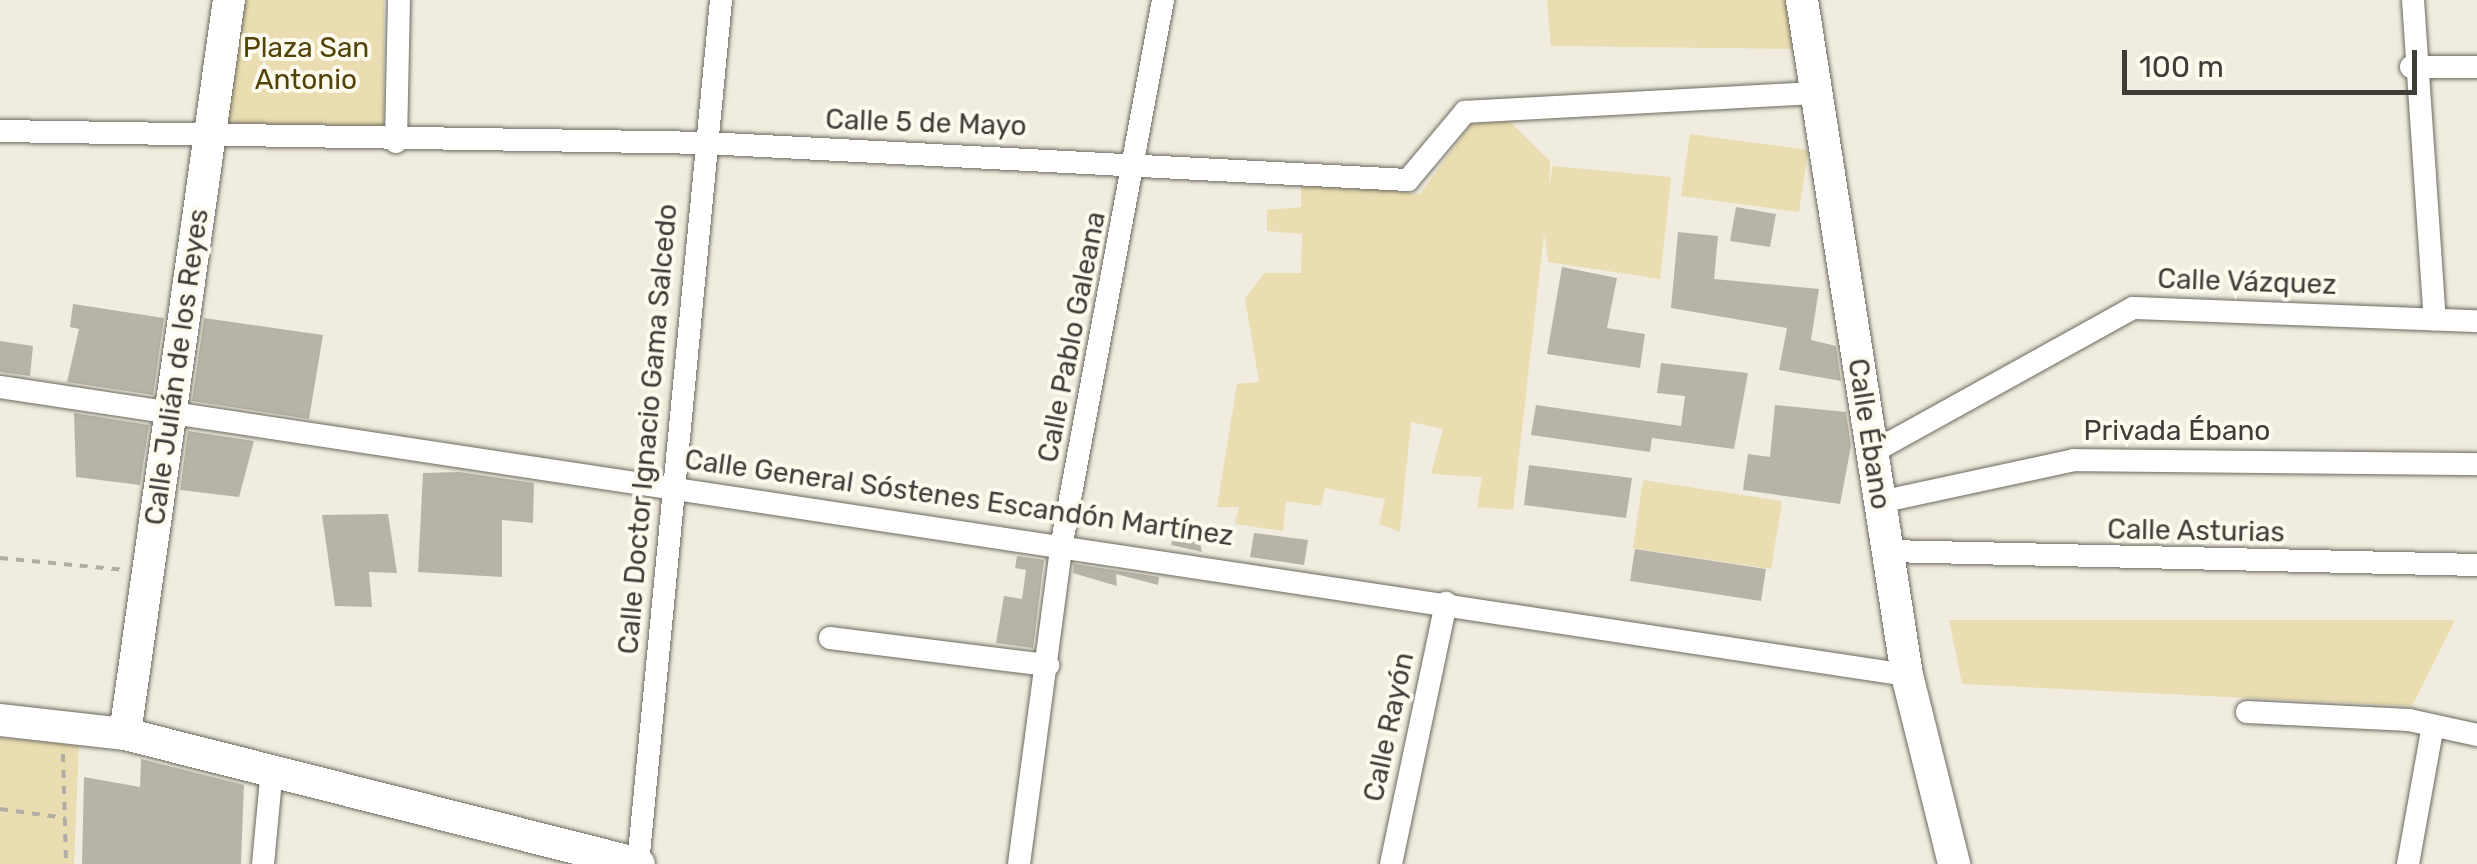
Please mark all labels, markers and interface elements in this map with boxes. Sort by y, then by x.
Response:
scale bar [2127,30,2422,92]
park label: Plaza San Antonio [243,31,369,97]
text: 100 m [2139,49,2224,85]
street label: Calle 5 de Mayo [825,103,1027,143]
street label: Calle Doctor Ignacio Gama Salcedo [612,202,684,656]
street label: Calle Julián de los Reyes [138,207,216,527]
street label: Calle Pablo Galeana [1031,209,1113,465]
street label: Calle Vázquez [2156,262,2338,302]
street label: Calle Ébano [1840,356,1898,512]
street label: Privada Ébano [2084,414,2270,448]
street label: Calle General Sóstenes Escandón Martínez [682,443,1236,553]
street label: Calle Asturias [2107,513,2285,549]
street label: Calle Rayón [1357,649,1421,805]

